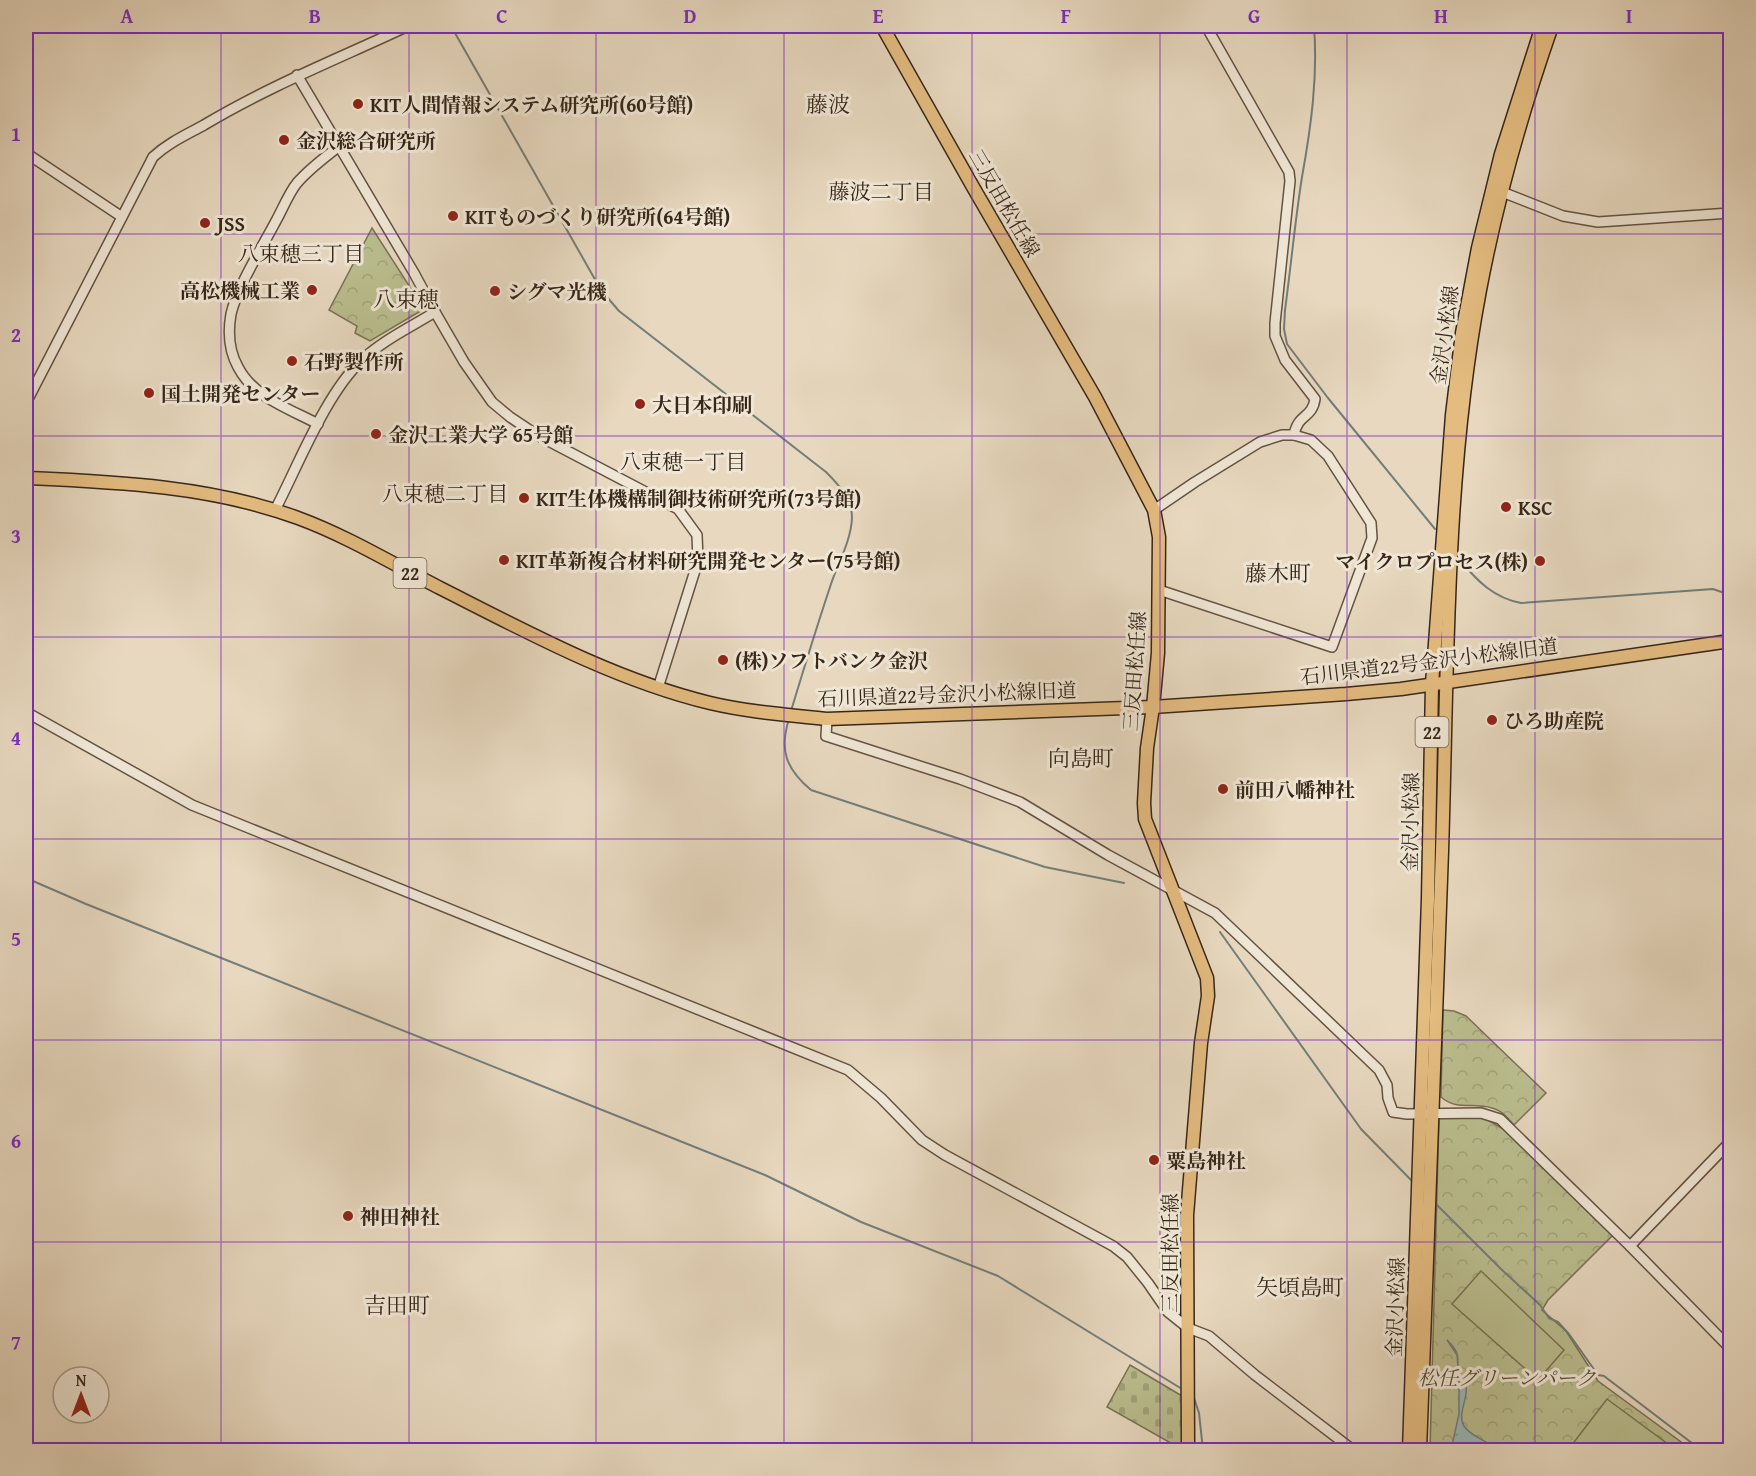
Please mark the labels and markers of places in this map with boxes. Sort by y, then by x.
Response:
place label: KIT人間情報システム研究所(60号館) [370,90,693,119]
marker: KIT人間情報システム研究所(60号館) [351,97,365,111]
place label: 金沢総合研究所 [296,126,436,155]
marker: 金沢総合研究所 [277,133,291,147]
place label: KITものづくり研究所(64号館) [465,202,730,231]
place label: JSS [214,209,245,238]
marker: KITものづくり研究所(64号館) [446,209,460,223]
marker: JSS [198,216,212,230]
place label: 高松機械工業 [180,276,300,305]
place label: シグマ光機 [507,277,607,306]
marker: 高松機械工業 [305,283,319,297]
marker: シグマ光機 [488,284,502,298]
place label: 石野製作所 [304,347,404,376]
marker: 石野製作所 [285,354,299,368]
place label: 国土開発センター [161,379,320,408]
marker: 国土開発センター [142,386,156,400]
place label: 大日本印刷 [652,390,752,419]
marker: 大日本印刷 [633,397,647,411]
place label: 金沢工業大学 65号館 [388,420,573,449]
marker: 金沢工業大学 65号館 [369,427,383,441]
place label: KIT生体機構制御技術研究所(73号館) [536,484,861,513]
marker: KIT生体機構制御技術研究所(73号館) [517,491,531,505]
place label: KSC [1518,493,1552,522]
marker: KSC [1499,500,1513,514]
place label: KIT革新複合材料研究開発センター(75号館) [516,546,901,575]
place label: マイクロプロセス(株) [1335,547,1528,576]
marker: KIT革新複合材料研究開発センター(75号館) [497,553,511,567]
marker: マイクロプロセス(株) [1533,554,1547,568]
place label: (株)ソフトバンク金沢 [735,646,928,675]
marker: (株)ソフトバンク金沢 [716,653,730,667]
place label: ひろ助産院 [1504,706,1604,735]
marker: ひろ助産院 [1485,713,1499,727]
place label: 前田八幡神社 [1235,775,1355,804]
marker: 前田八幡神社 [1216,782,1230,796]
place label: 粟島神社 [1166,1146,1246,1175]
marker: 粟島神社 [1147,1153,1161,1167]
place label: 神田神社 [360,1202,440,1231]
marker: 神田神社 [341,1209,355,1223]

